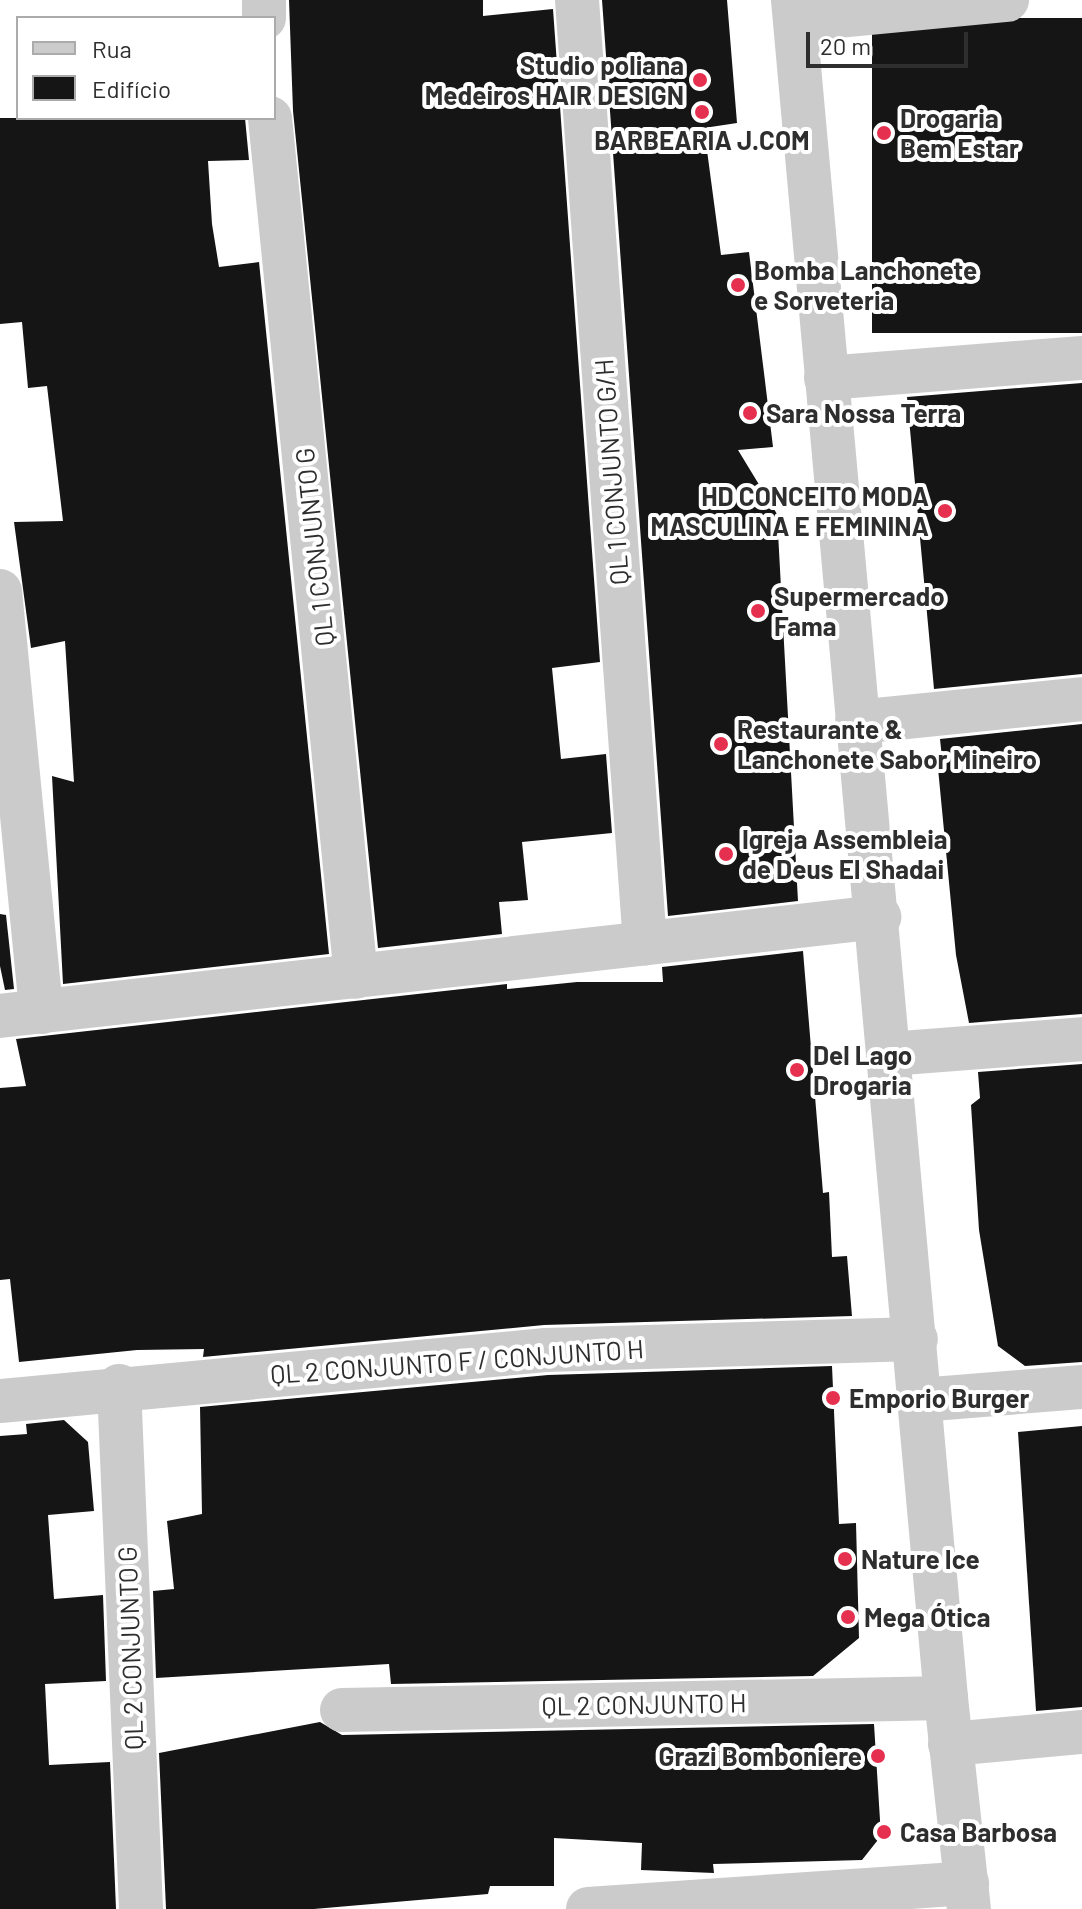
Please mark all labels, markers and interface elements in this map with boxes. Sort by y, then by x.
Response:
legend [16,16,276,120]
scale bar [810,16,972,66]
text: 20 m [820,31,871,60]
text: Rua [92,34,132,63]
place label: Studio poliana Medeiros HAIR DESIGN [425,49,684,110]
marker: Studio poliana Medeiros HAIR DESIGN [691,71,709,89]
text: Edifício [92,74,171,103]
place label: Drogaria Bem Estar [900,102,1019,164]
marker: BARBEARIA J.COM [693,103,711,121]
place label: BARBEARIA J.COM [594,124,810,156]
marker: Drogaria Bem Estar [875,124,893,142]
place label: Bomba Lanchonete e Sorveteria [754,254,977,316]
marker: Bomba Lanchonete e Sorveteria [729,276,747,294]
street label: QL 1 CONJUNTO G/H [588,358,634,586]
place label: Sara Nossa Terra [766,397,961,429]
marker: Sara Nossa Terra [741,404,759,422]
street label: QL 1 CONJUNTO G [288,446,340,648]
place label: HD CONCEITO MODA MASCULINA E FEMININA [650,480,929,542]
marker: HD CONCEITO MODA MASCULINA E FEMININA [936,502,954,520]
place label: Supermercado Fama [774,580,945,642]
marker: Supermercado Fama [749,602,767,620]
place label: Restaurante & Lanchonete Sabor Mineiro [737,713,1037,774]
marker: Restaurante & Lanchonete Sabor Mineiro [712,735,730,753]
place label: Igreja Assembleia de Deus El Shadai [742,823,948,884]
marker: Igreja Assembleia de Deus El Shadai [717,845,735,863]
place label: Del Lago Drogaria [813,1039,912,1100]
marker: Del Lago Drogaria [788,1061,806,1079]
street label: QL 2 CONJUNTO F / CONJUNTO H [269,1332,645,1390]
place label: Emporio Burger [849,1382,1029,1414]
marker: Emporio Burger [824,1389,842,1407]
place label: Nature Ice [861,1543,980,1575]
street label: QL 2 CONJUNTO G [111,1546,149,1750]
marker: Nature Ice [836,1550,854,1568]
place label: Mega Ótica [864,1601,991,1633]
marker: Mega Ótica [839,1608,857,1626]
street label: QL 2 CONJUNTO H [541,1687,747,1721]
place label: Grazi Bomboniere [658,1740,862,1772]
marker: Grazi Bomboniere [869,1747,887,1765]
place label: Casa Barbosa [900,1816,1057,1848]
marker: Casa Barbosa [875,1823,893,1841]

